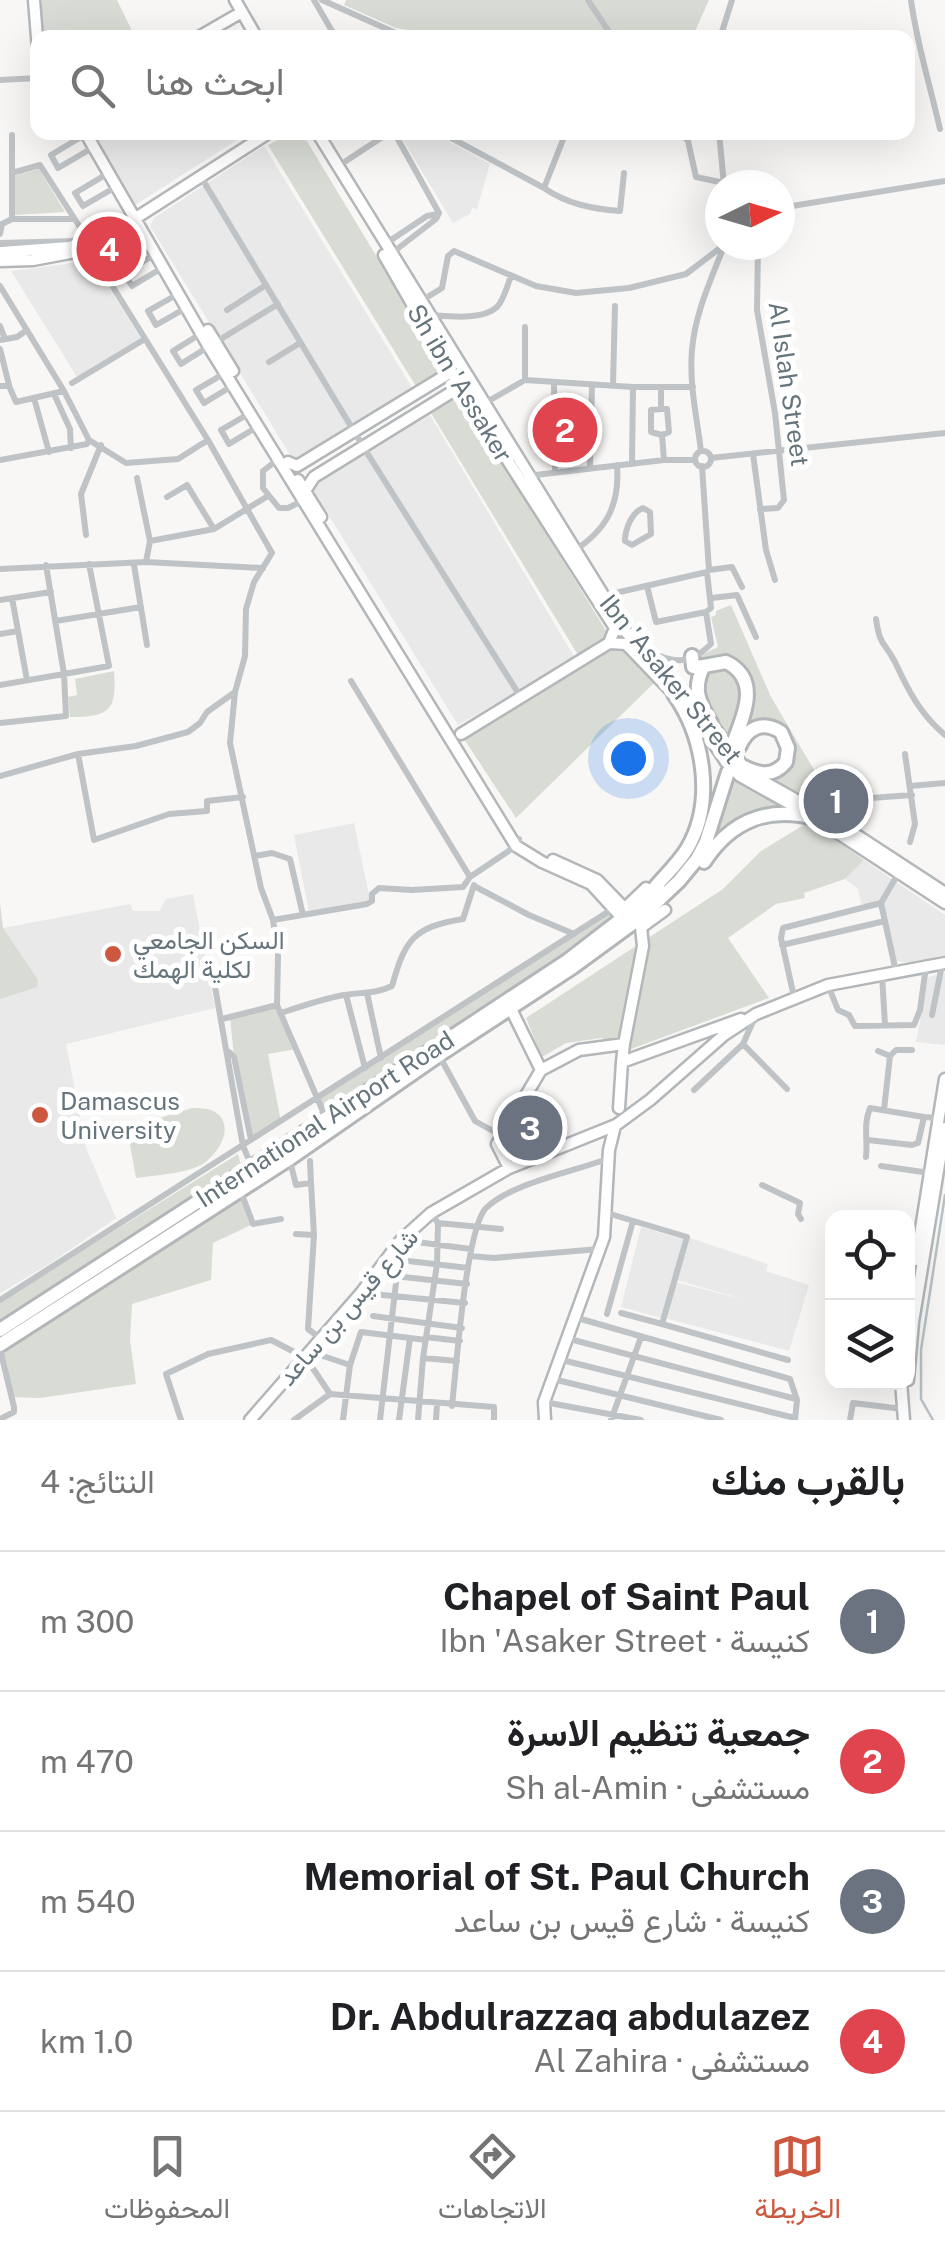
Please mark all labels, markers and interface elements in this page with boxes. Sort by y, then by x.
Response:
search box [30,30,915,140]
icon: search [65,58,120,113]
text: ابحث هنا [145,59,285,104]
north arrow [705,170,795,260]
pin: 4 [76,212,142,286]
street label: Sh ibn 'Assaker [401,299,519,467]
street label: Al Islah Street [763,300,815,468]
pin: 2 [532,392,598,468]
street label: Ibn 'Asaker Street [594,588,748,770]
your location [603,733,654,784]
pin: 1 [804,764,868,838]
place label: السكن الجامعي لكلية الهمك [133,925,284,985]
marker: السكن الجامعي لكلية الهمك [102,943,124,965]
street label: International Airport Road [191,1024,459,1214]
place label: Damascus University [60,1086,180,1145]
pin: 3 [498,1090,562,1166]
marker: Damascus University [29,1104,51,1126]
map controls [825,1210,915,1390]
button: locate [825,1210,915,1300]
street label: شارع قيس بن ساعد [272,1222,426,1393]
button: layers [825,1300,915,1390]
text: بالقرب منك [711,1455,905,1504]
text: النتائج: 4 [40,1463,155,1500]
text: Chapel of Saint Paul [443,1574,810,1619]
text: 300 m [40,1603,134,1640]
text: 1 [866,1603,879,1640]
text: كنيسة · Ibn 'Asaker Street [440,1622,810,1659]
text: جمعية تنظيم الاسرة [507,1710,810,1755]
text: 470 m [40,1743,134,1780]
text: 2 [862,1743,883,1780]
text: مستشفى · Sh al-Amin [505,1769,810,1806]
text: Memorial of St. Paul Church [304,1854,810,1899]
text: 540 m [40,1883,136,1920]
text: 3 [862,1883,883,1920]
text: كنيسة · شارع قيس بن ساعد [454,1902,810,1939]
text: Dr. Abdulrazzaq abdulazez [330,1994,810,2039]
text: 1.0 km [40,2023,133,2060]
text: 4 [862,2023,883,2060]
text: مستشفى · Al Zahira [533,2042,810,2079]
tab: المحفوظات [104,2129,230,2233]
tab: الاتجاهات [438,2129,547,2233]
tab: الخريطة [754,2129,841,2233]

